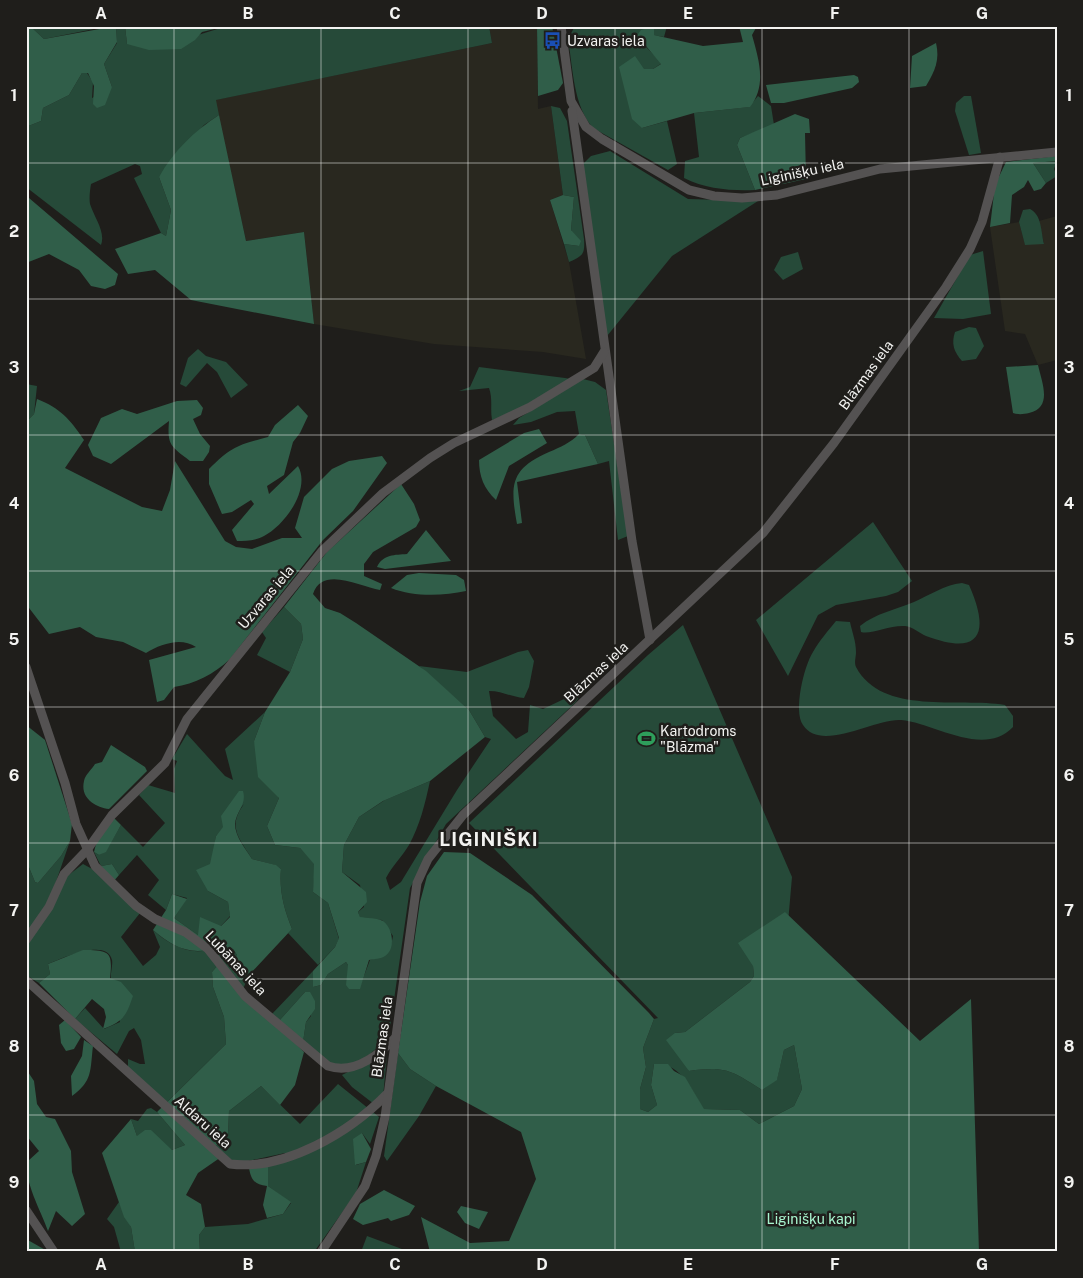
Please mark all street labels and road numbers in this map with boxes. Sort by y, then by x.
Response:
street label: Liginišķu iela [759,155,845,189]
street label: Blāzmas iela [836,337,896,413]
street label: Uzvaras iela [235,562,297,632]
street label: Blāzmas iela [561,638,631,706]
street label: Lubānas iela [202,928,270,998]
street label: Blāzmas iela [368,996,396,1078]
street label: Aldaru iela [172,1093,234,1151]

